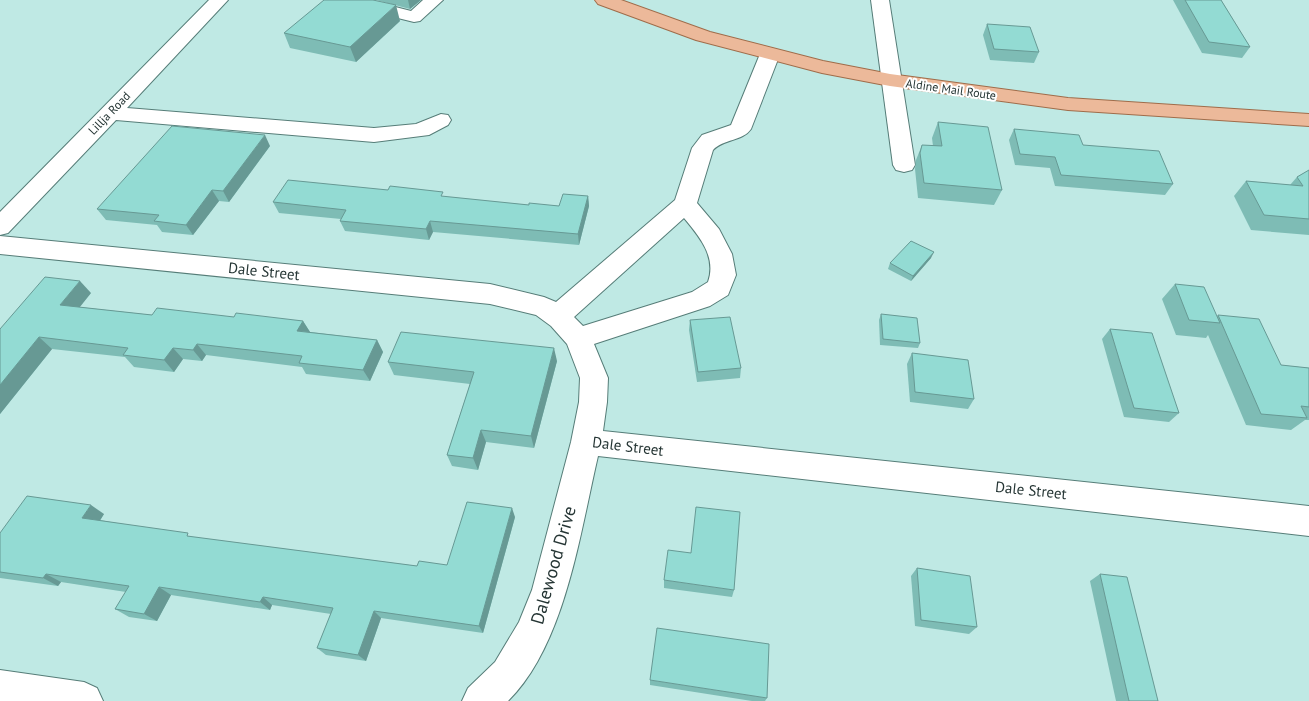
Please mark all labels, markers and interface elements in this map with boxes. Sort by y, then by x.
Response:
street label: Aldine Mail Route [905,75,997,103]
street label: Lillja Road [85,88,133,138]
street label: Dale Street [227,258,301,284]
street label: Dale Street [591,432,665,460]
street label: Dale Street [994,477,1068,503]
street label: Dalewood Drive [525,503,581,627]

